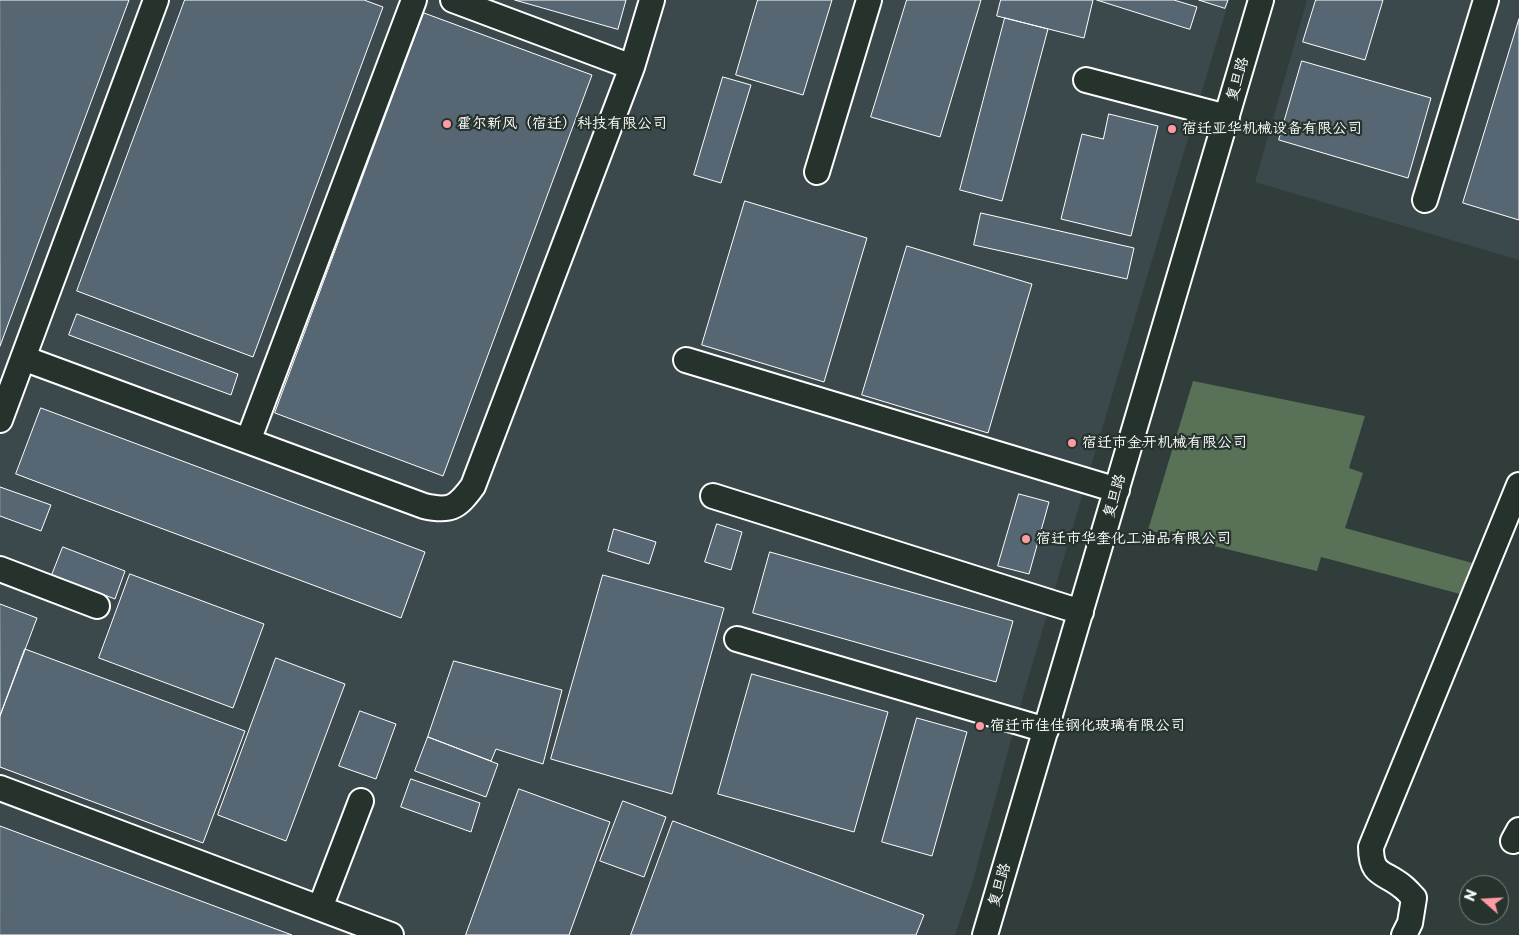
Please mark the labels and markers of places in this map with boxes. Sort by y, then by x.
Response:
place label: 霍尔新风（宿迁）科技有限公司 [457,115,667,133]
marker: 霍尔新风（宿迁）科技有限公司 [441,118,453,130]
place label: 宿迁亚华机械设备有限公司 [1182,120,1362,138]
marker: 宿迁亚华机械设备有限公司 [1166,123,1178,135]
place label: 宿迁市金开机械有限公司 [1082,434,1247,452]
marker: 宿迁市金开机械有限公司 [1066,437,1078,449]
place label: 宿迁市华奎化工油品有限公司 [1036,530,1231,548]
marker: 宿迁市华奎化工油品有限公司 [1020,533,1032,545]
place label: 宿迁市佳佳钢化玻璃有限公司 [990,717,1185,735]
marker: 宿迁市佳佳钢化玻璃有限公司 [974,720,986,732]

